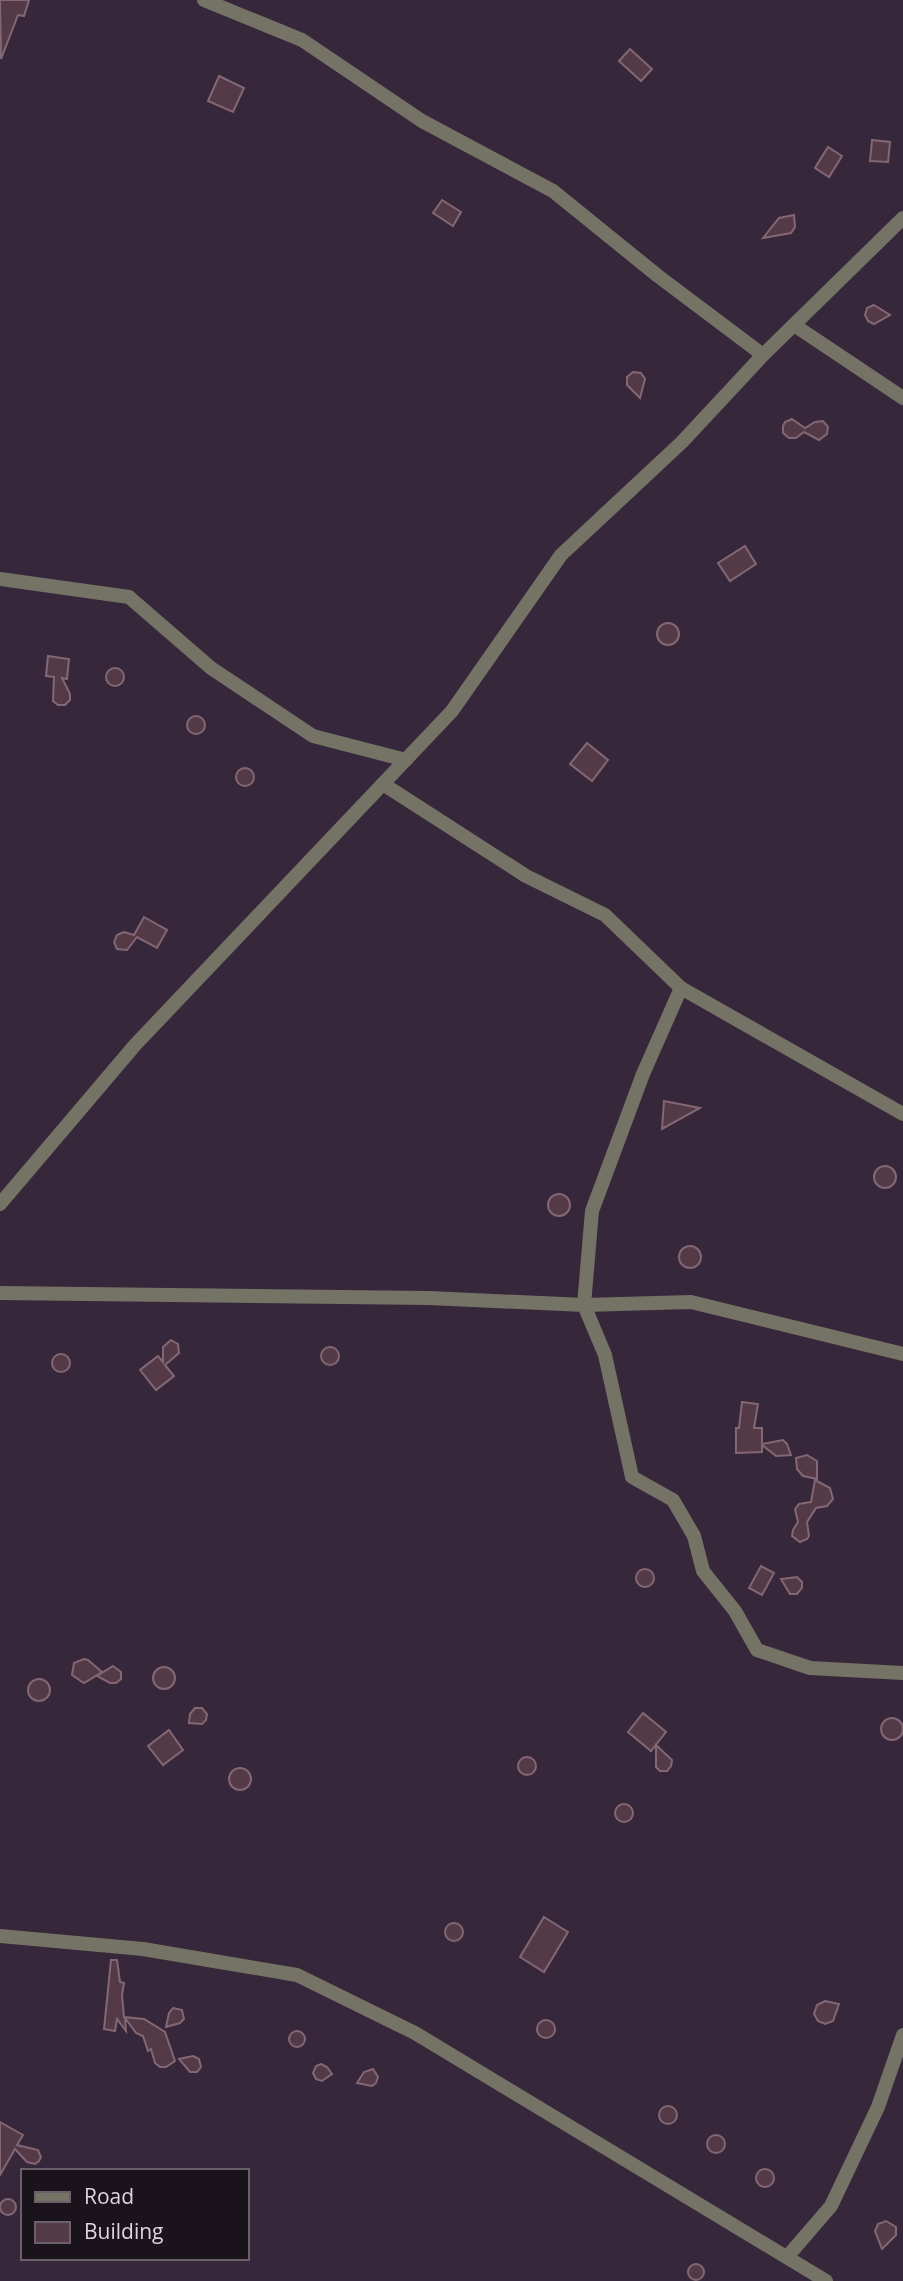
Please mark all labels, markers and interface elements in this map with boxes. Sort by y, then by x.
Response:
legend [21,2169,248,2260]
text: Road [84,2182,134,2210]
text: Building [84,2217,163,2245]

